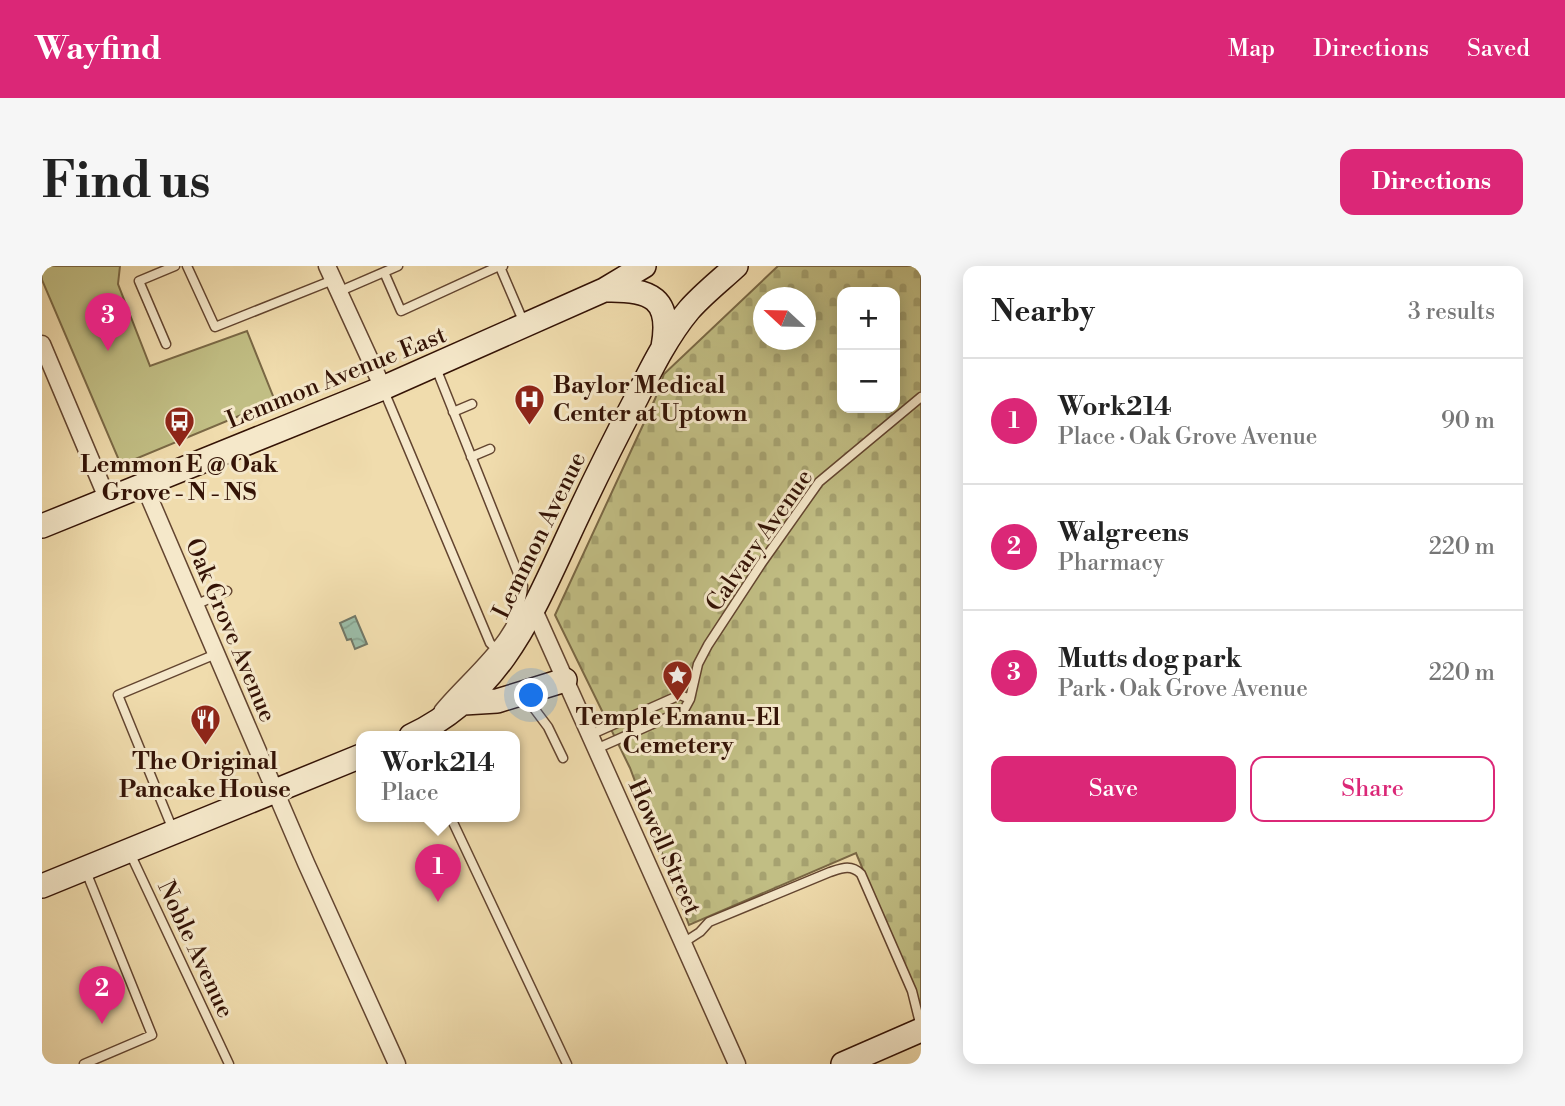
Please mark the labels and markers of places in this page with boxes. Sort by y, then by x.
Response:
pin: 3 [85,293,131,351]
place label: Baylor Medical Center at Uptown [553,371,747,429]
hospital icon: Baylor Medical Center at Uptown [513,382,547,426]
bus stop icon: Lemmon E @ Oak Grove - N - NS [162,405,196,449]
place label: Lemmon E @ Oak Grove - N - NS [80,450,279,508]
place icon: Temple Emanu-El Cemetery [661,658,695,702]
restaurant icon: The Original Pancake House [188,702,222,746]
place label: Temple Emanu-El Cemetery [576,703,780,761]
place label: The Original Pancake House [119,747,291,805]
pin: 1 [415,844,461,902]
pin: 2 [79,966,125,1024]

